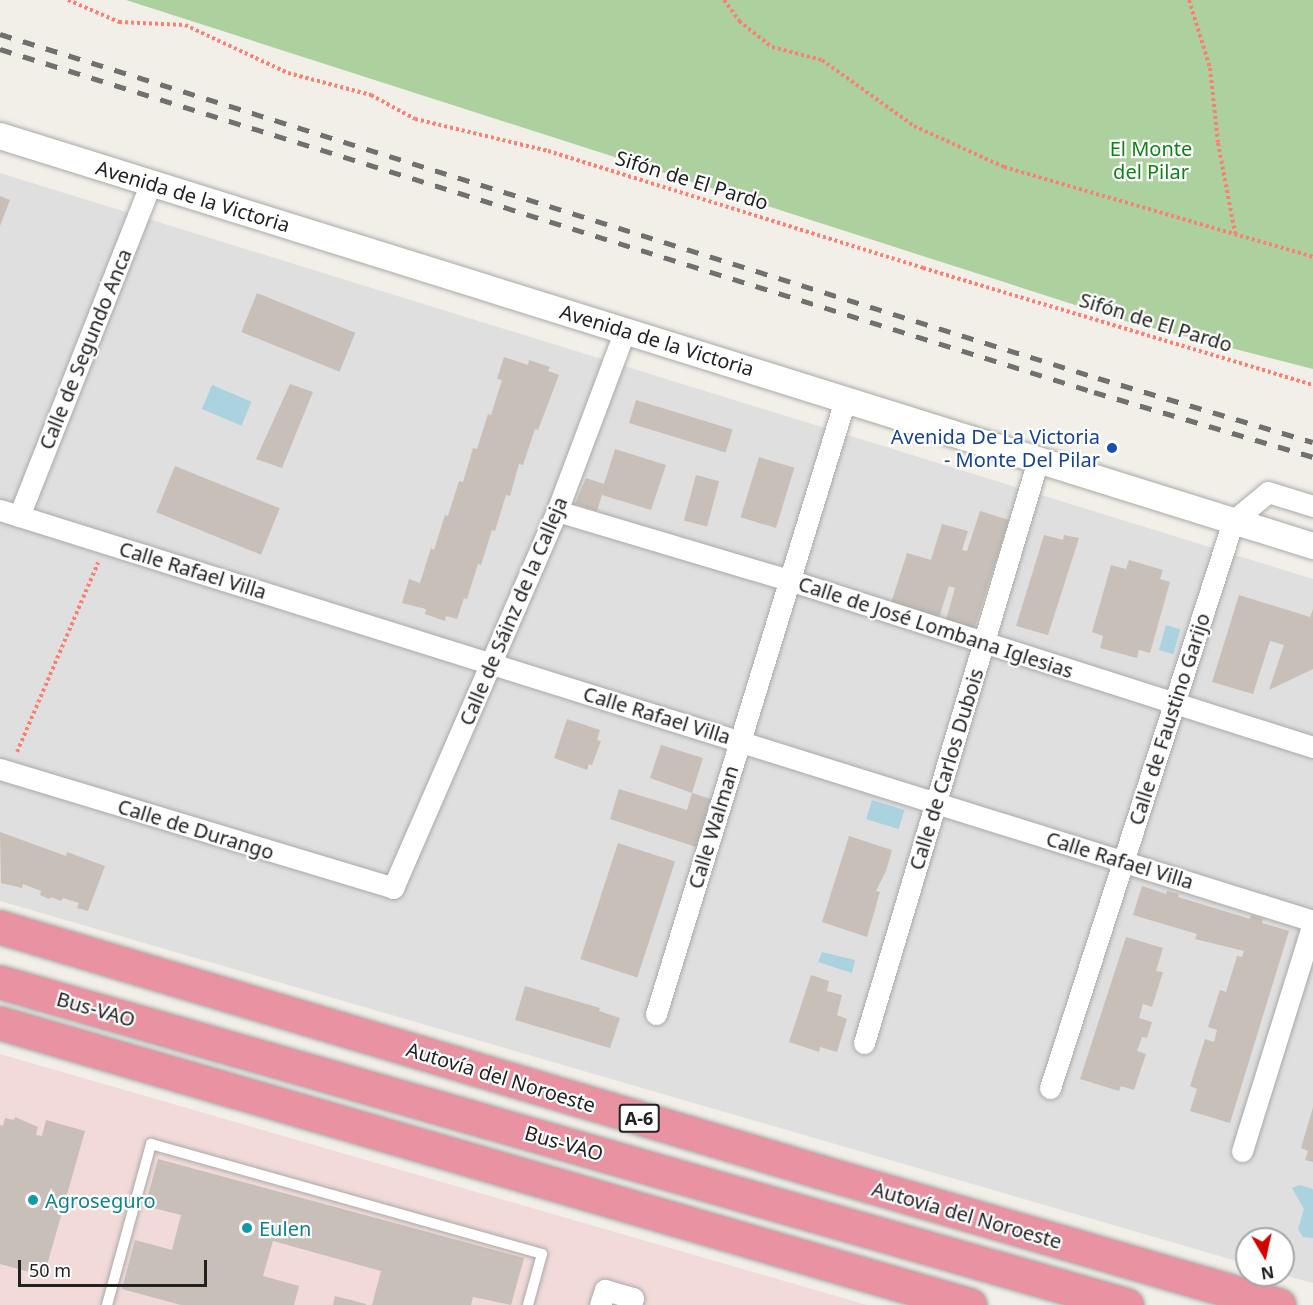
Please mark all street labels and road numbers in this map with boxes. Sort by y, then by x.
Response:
street label: Sifón de El Pardo [613,145,771,215]
street label: Avenida de la Victoria [93,155,293,237]
street label: Calle de Segundo Anca [34,245,136,453]
street label: Sifón de El Pardo [1077,287,1235,357]
street label: Avenida de la Victoria [557,299,757,381]
street label: Calle de Sáinz de la Calleja [454,493,572,729]
street label: Calle Rafael Villa [116,536,270,604]
street label: Calle de José Lombana Iglesias [795,571,1077,683]
street label: Calle de Faustino Garijo [1123,610,1215,828]
street label: Calle de Carlos Dubois [904,665,988,873]
street label: Calle Rafael Villa [580,681,734,749]
street label: Calle Walman [683,763,743,891]
street label: Calle de Durango [115,794,277,864]
street label: Calle Rafael Villa [1043,826,1197,894]
street label: Bus-VAO [54,986,138,1032]
street label: Autovía del Noroeste [404,1037,598,1117]
road number: A-6 [618,1103,660,1133]
street label: Bus-VAO [522,1120,606,1166]
street label: Autovía del Noroeste [869,1176,1065,1254]

